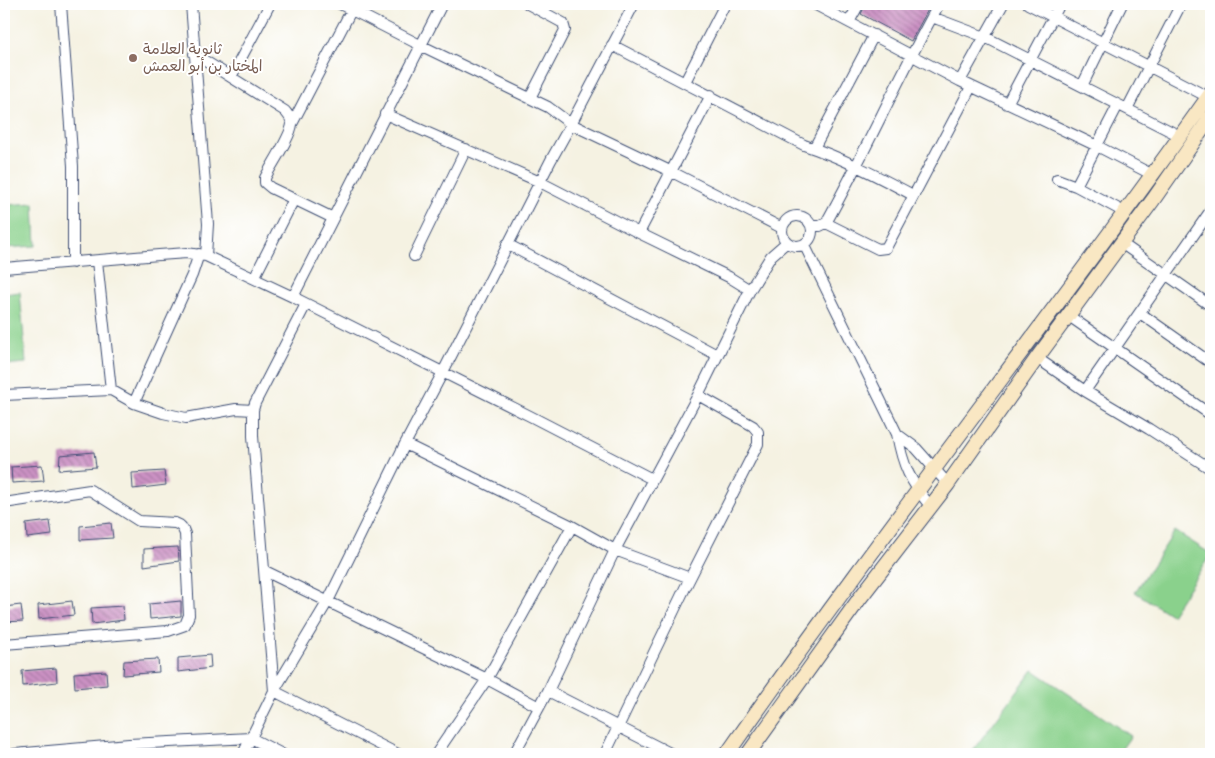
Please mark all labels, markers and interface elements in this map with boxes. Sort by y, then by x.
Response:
place label: ثانوية العلامة المختار بن أبو العمش [143,36,262,79]
marker: ثانوية العلامة المختار بن أبو العمش [127,52,139,64]

